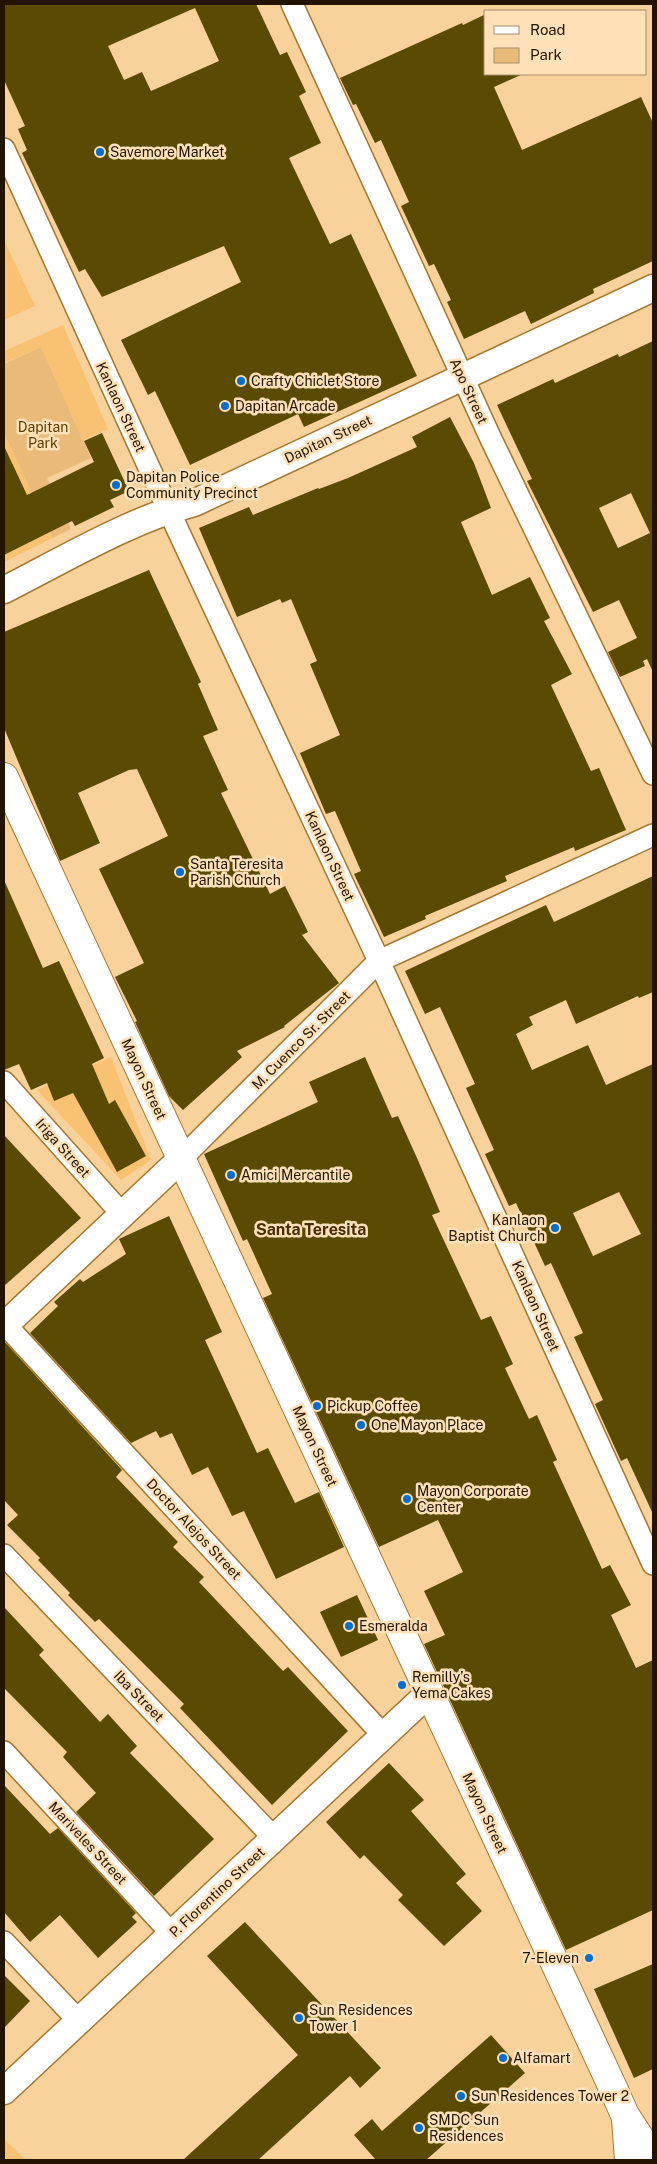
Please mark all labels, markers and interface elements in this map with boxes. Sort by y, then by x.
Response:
legend [484,10,647,75]
text: Road [530,21,566,38]
text: Park [530,46,562,63]
place label: Savemore Market [110,144,224,160]
marker: Savemore Market [94,146,106,158]
street label: Apo Street [447,356,491,426]
street label: Kanlaon Street [93,359,149,455]
place label: Crafty Chiclet Store [251,373,379,389]
marker: Crafty Chiclet Store [235,375,247,387]
place label: Dapitan Arcade [235,398,336,414]
marker: Dapitan Arcade [219,400,231,412]
street label: Dapitan Street [282,412,374,466]
park label: Dapitan Park [18,419,68,451]
place label: Dapitan Police Community Precinct [126,469,258,501]
marker: Dapitan Police Community Precinct [110,479,122,491]
street label: Kanlaon Street [302,808,358,904]
place label: Santa Teresita Parish Church [190,856,284,888]
marker: Santa Teresita Parish Church [174,866,186,878]
street label: M. Cuenco Sr. Street [248,987,354,1093]
street label: Mayon Street [118,1036,170,1122]
street label: Iriga Street [32,1115,94,1181]
place label: Amici Mercantile [241,1167,350,1183]
marker: Amici Mercantile [225,1169,237,1181]
place label: Kanlaon Baptist Church [448,1212,545,1244]
district label: Santa Teresita [256,1220,366,1239]
marker: Kanlaon Baptist Church [549,1222,561,1234]
street label: Kanlaon Street [509,1258,563,1354]
place label: Pickup Coffee [327,1398,418,1414]
marker: Pickup Coffee [311,1400,323,1412]
street label: Mayon Street [289,1403,341,1489]
place label: One Mayon Place [371,1417,483,1433]
marker: One Mayon Place [355,1419,367,1431]
street label: Doctor Alejos Street [143,1475,245,1583]
place label: Mayon Corporate Center [417,1483,529,1515]
marker: Mayon Corporate Center [401,1493,413,1505]
place label: Esmeralda [359,1618,428,1634]
marker: Esmeralda [343,1620,355,1632]
street label: Iba Street [111,1667,167,1725]
place label: Remilly’s Yema Cakes [412,1669,491,1701]
marker: Remilly’s Yema Cakes [396,1679,408,1691]
street label: Mayon Street [459,1770,511,1856]
street label: Mariveles Street [46,1798,130,1888]
street label: P. Florentino Street [166,1844,268,1940]
place label: 7-Eleven [522,1950,579,1966]
marker: 7-Eleven [583,1952,595,1964]
place label: Sun Residences Tower 1 [309,2002,413,2034]
marker: Sun Residences Tower 1 [293,2012,305,2024]
place label: Alfamart [513,2050,571,2066]
marker: Alfamart [497,2052,509,2064]
place label: Sun Residences Tower 2 [471,2088,629,2104]
marker: Sun Residences Tower 2 [455,2090,467,2102]
place label: SMDC Sun Residences [429,2112,504,2144]
marker: SMDC Sun Residences [413,2122,425,2134]

